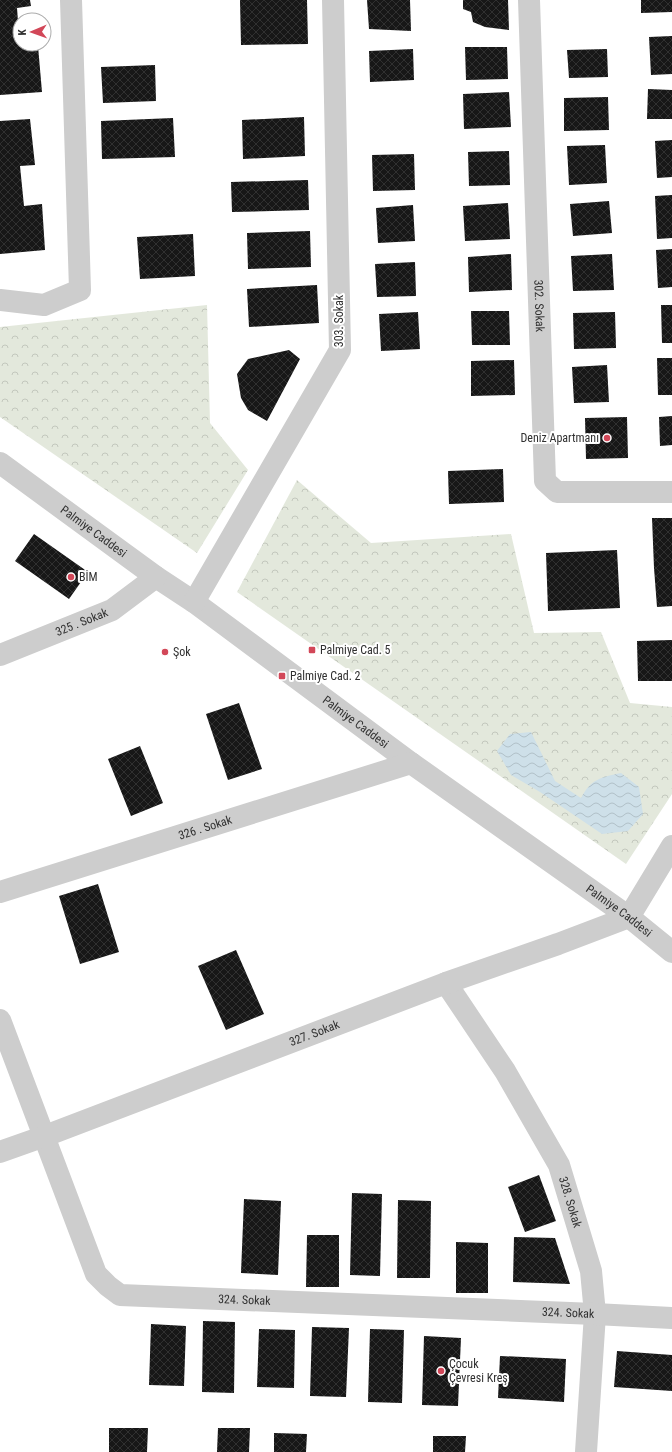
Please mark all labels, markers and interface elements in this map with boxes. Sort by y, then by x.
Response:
north arrow [12,12,52,52]
text: K [16,28,29,36]
street label: 302. Sokak [531,279,547,333]
street label: 303. Sokak [332,294,346,347]
place label: Deniz Apartmanı [520,431,599,445]
marker: Deniz Apartmanı [602,433,612,443]
street label: Palmiye Caddesi [58,503,130,560]
place label: BİM [79,569,98,584]
marker: BİM [66,572,76,582]
street label: 325 . Sokak [53,605,110,639]
place label: Palmiye Cad. 5 [320,643,391,657]
place label: Şok [173,645,191,659]
marker: Palmiye Cad. 5 [307,645,317,655]
marker: Şok [160,647,170,657]
place label: Palmiye Cad. 2 [290,669,361,683]
marker: Palmiye Cad. 2 [277,671,287,681]
street label: Palmiye Caddesi [320,693,391,751]
street label: 326 . Sokak [177,812,234,843]
street label: Palmiye Caddesi [583,882,655,940]
street label: 327. Sokak [287,1017,342,1049]
street label: 328. Sokak [556,1175,585,1230]
street label: 324. Sokak [218,1292,272,1308]
street label: 324. Sokak [542,1305,595,1321]
place label: Çocuk Çevresi Kreş [449,1357,508,1385]
marker: Çocuk Çevresi Kreş [436,1366,446,1376]

